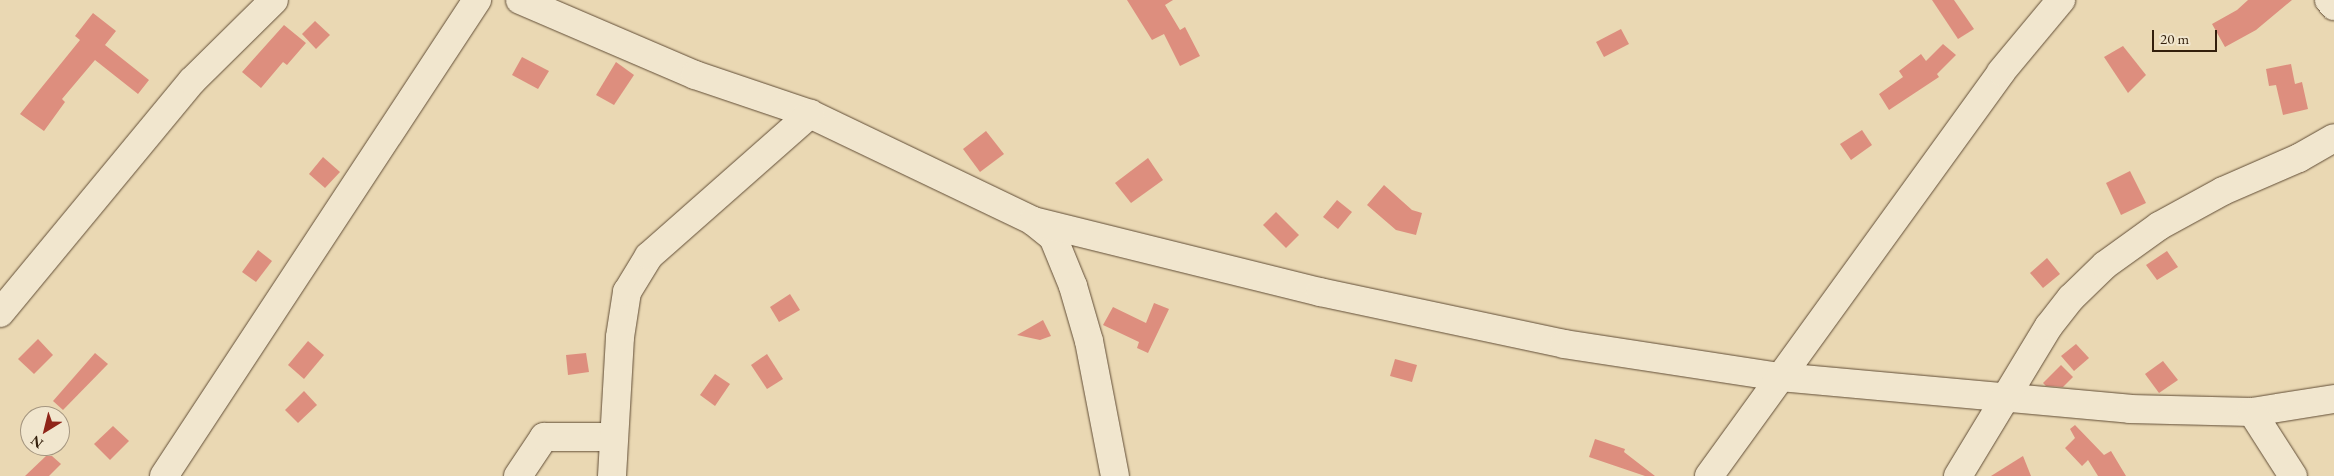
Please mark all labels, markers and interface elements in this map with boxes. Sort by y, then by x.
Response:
scale bar [2154,20,2219,52]
text: 20 m [2160,29,2189,48]
north arrow [20,406,70,456]
text: N [27,432,47,453]

